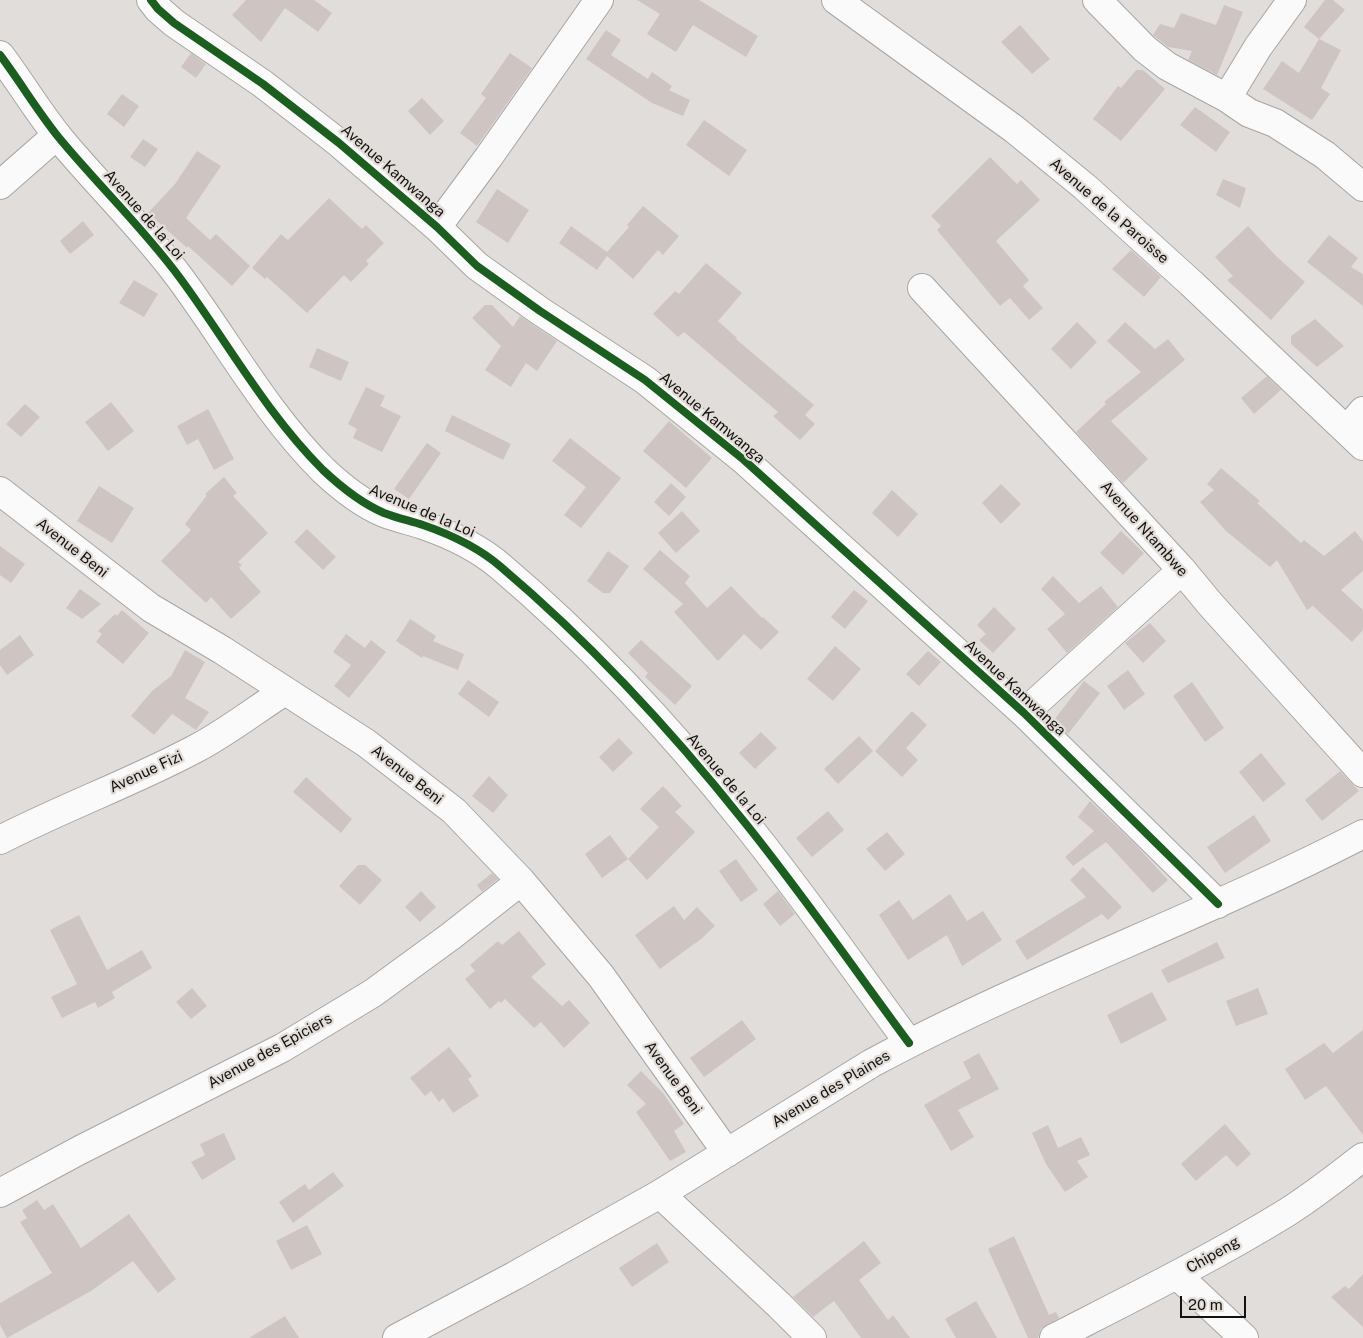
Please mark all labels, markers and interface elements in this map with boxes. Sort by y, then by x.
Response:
street label: Avenue Kamwanga [337,121,449,221]
street label: Avenue de la Paroisse [1046,154,1172,268]
street label: Avenue de la Loi [100,166,188,264]
street label: Avenue Kamwanga [656,369,768,467]
street label: Avenue Ntambwe [1096,478,1192,580]
street label: Avenue de la Loi [366,481,478,541]
street label: Avenue Beni [33,514,111,582]
street label: Avenue Kamwanga [961,636,1069,740]
street label: Avenue de la Loi [683,730,769,828]
street label: Avenue Beni [368,741,446,809]
street label: Avenue Fizi [107,747,185,797]
street label: Avenue des Epiciers [205,1009,335,1093]
street label: Avenue Beni [640,1038,706,1118]
street label: Avenue des Plaines [769,1047,893,1131]
street label: Chipeng [1183,1233,1243,1277]
scale bar [1183,1286,1249,1318]
text: 20 m [1188,1296,1223,1313]

